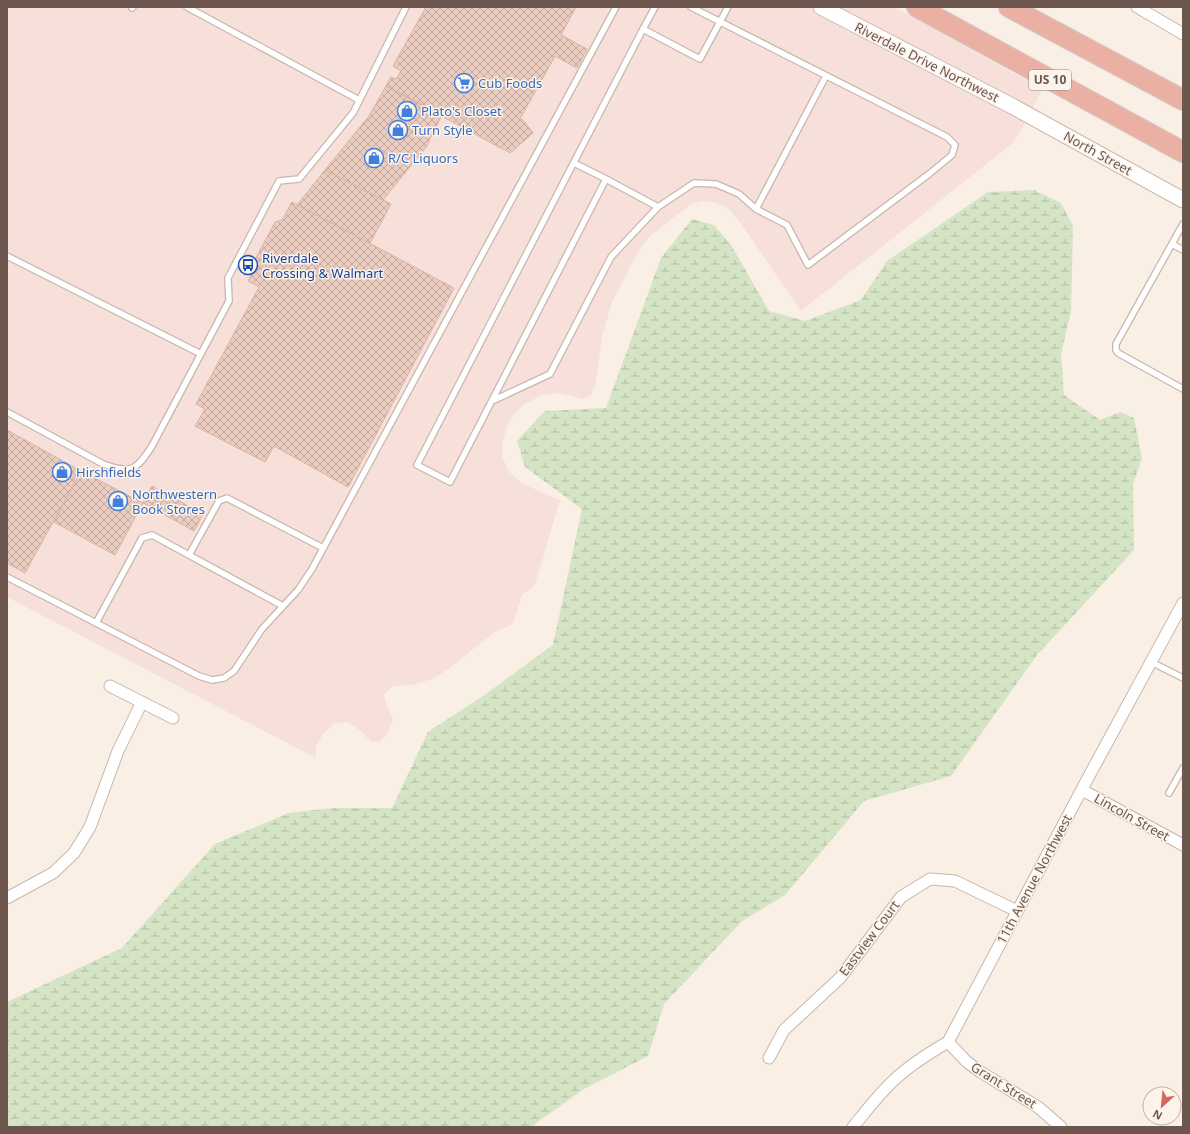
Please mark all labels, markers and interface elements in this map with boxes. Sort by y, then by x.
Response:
street label: Riverdale Drive Northwest [852,18,1002,106]
road number: US 10 [1029,70,1071,90]
supermarket icon: Cub Foods [453,72,475,94]
place label: Cub Foods [478,74,542,92]
shop icon: Plato's Closet [396,100,418,122]
place label: Plato's Closet [421,102,502,120]
shop icon: Turn Style [387,119,409,141]
place label: Turn Style [412,121,473,139]
street label: North Street [1061,127,1136,179]
shop icon: R/C Liquors [363,147,385,169]
place label: R/C Liquors [388,149,458,167]
place label: Riverdale Crossing & Walmart [262,249,384,282]
bus stop icon: Riverdale Crossing & Walmart [237,254,259,276]
shop icon: Hirshfields [51,461,73,483]
place label: Hirshfields [76,463,141,481]
place label: Northwestern Book Stores [132,485,217,518]
shop icon: Northwestern Book Stores [107,490,129,512]
street label: Lincoln Street [1091,789,1173,845]
street label: 11th Avenue Northwest [992,811,1076,947]
street label: Eastview Court [835,896,904,979]
street label: Grant Street [968,1058,1041,1112]
north arrow [1142,1086,1182,1126]
text: N [1150,1107,1165,1124]

